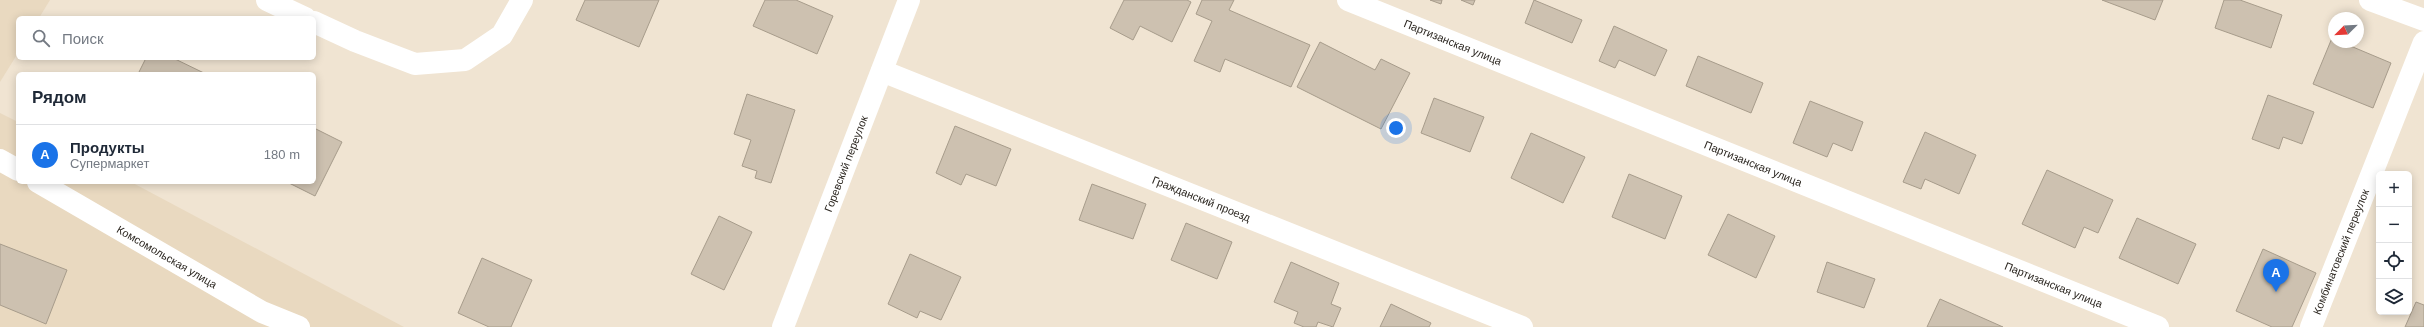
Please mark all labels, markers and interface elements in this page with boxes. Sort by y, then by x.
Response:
north arrow [2328,12,2364,48]
search box [16,16,316,60]
street label: Партизанская улица [1402,17,1504,68]
icon: search [30,27,52,49]
text: Поиск [62,30,104,47]
text: Рядом [32,88,87,107]
street label: Горевский переулок [822,114,870,213]
your location [1386,118,1406,138]
street label: Партизанская улица [1703,138,1805,189]
text: Продукты [70,139,145,156]
text: A [40,147,50,162]
text: 180 m [264,147,300,162]
text: Супермаркет [70,156,149,171]
map controls [2376,171,2412,315]
button: + [2376,171,2412,207]
street label: Гражданский проезд [1151,174,1253,224]
street label: Комбинатовский переулок [2311,187,2371,316]
button: − [2376,207,2412,243]
street label: Комсомольская улица [115,223,220,291]
button: locate [2376,243,2412,279]
pin: A [2263,259,2289,292]
street label: Партизанская улица [2003,260,2105,310]
button: layers [2376,279,2412,315]

